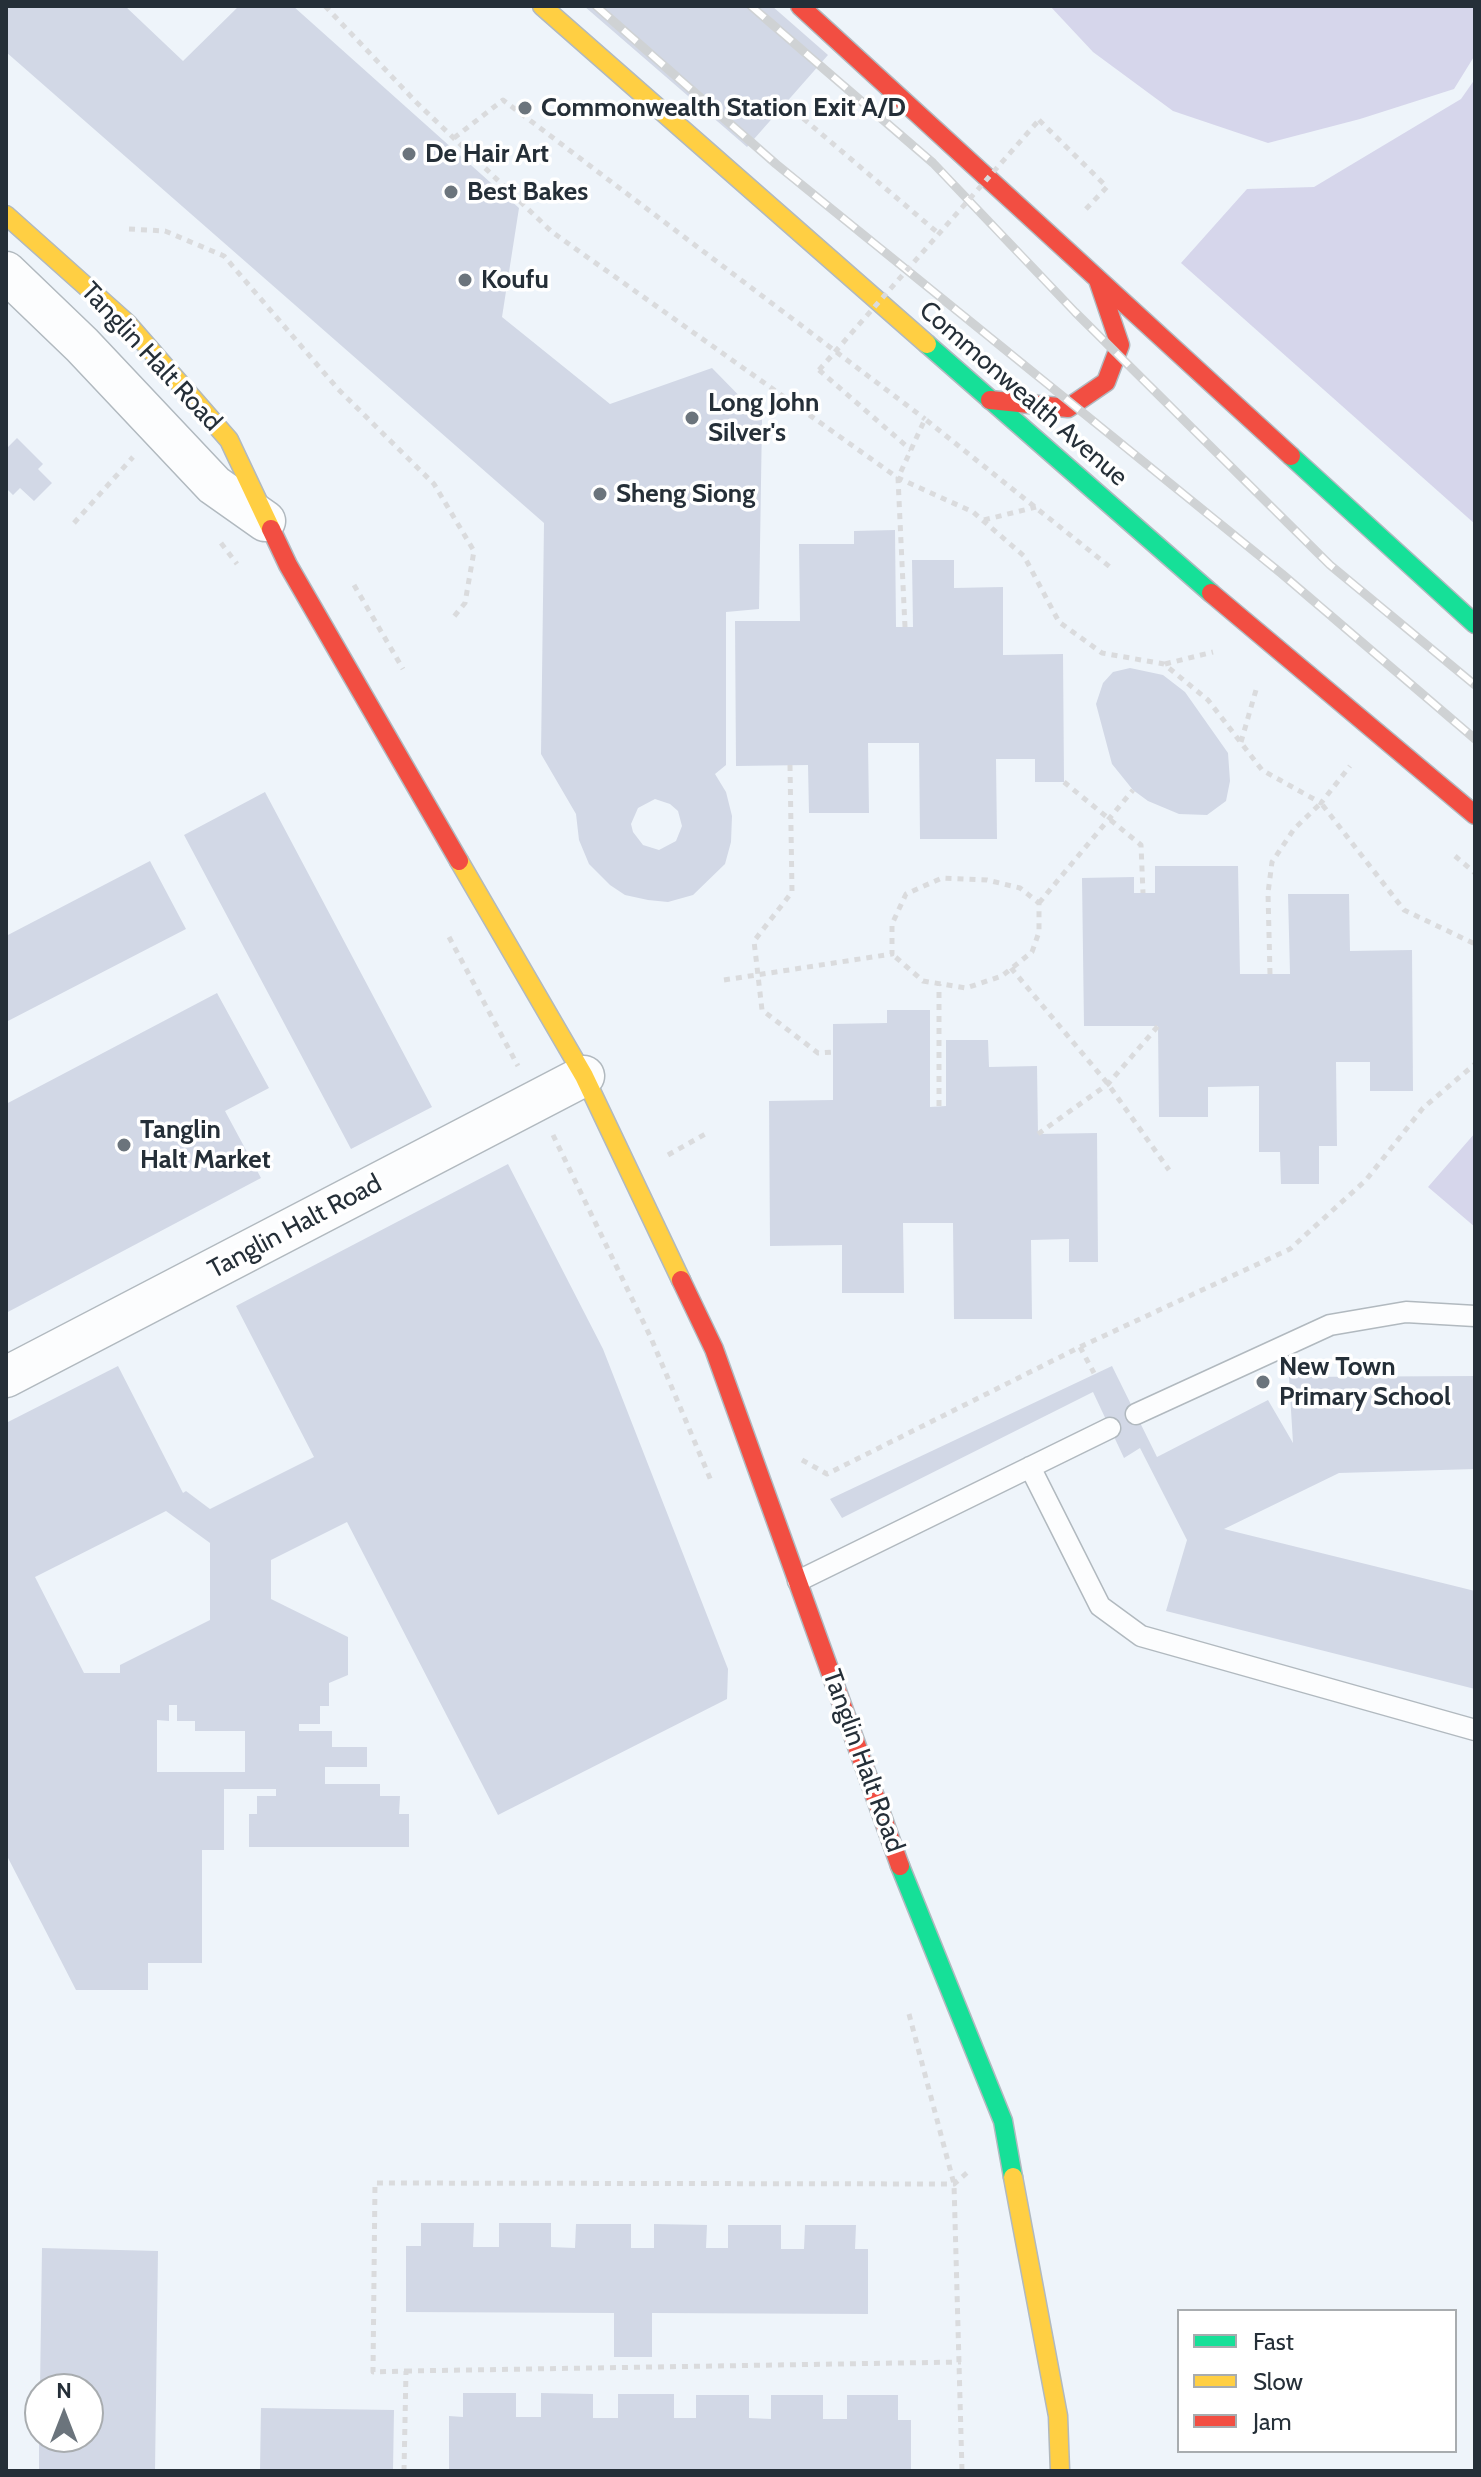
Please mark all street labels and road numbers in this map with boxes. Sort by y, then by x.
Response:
street label: Tanglin Halt Road [74,276,228,438]
street label: Commonwealth Avenue [912,295,1134,493]
street label: Tanglin Halt Road [203,1168,387,1286]
street label: Tanglin Halt Road [816,1666,910,1856]

